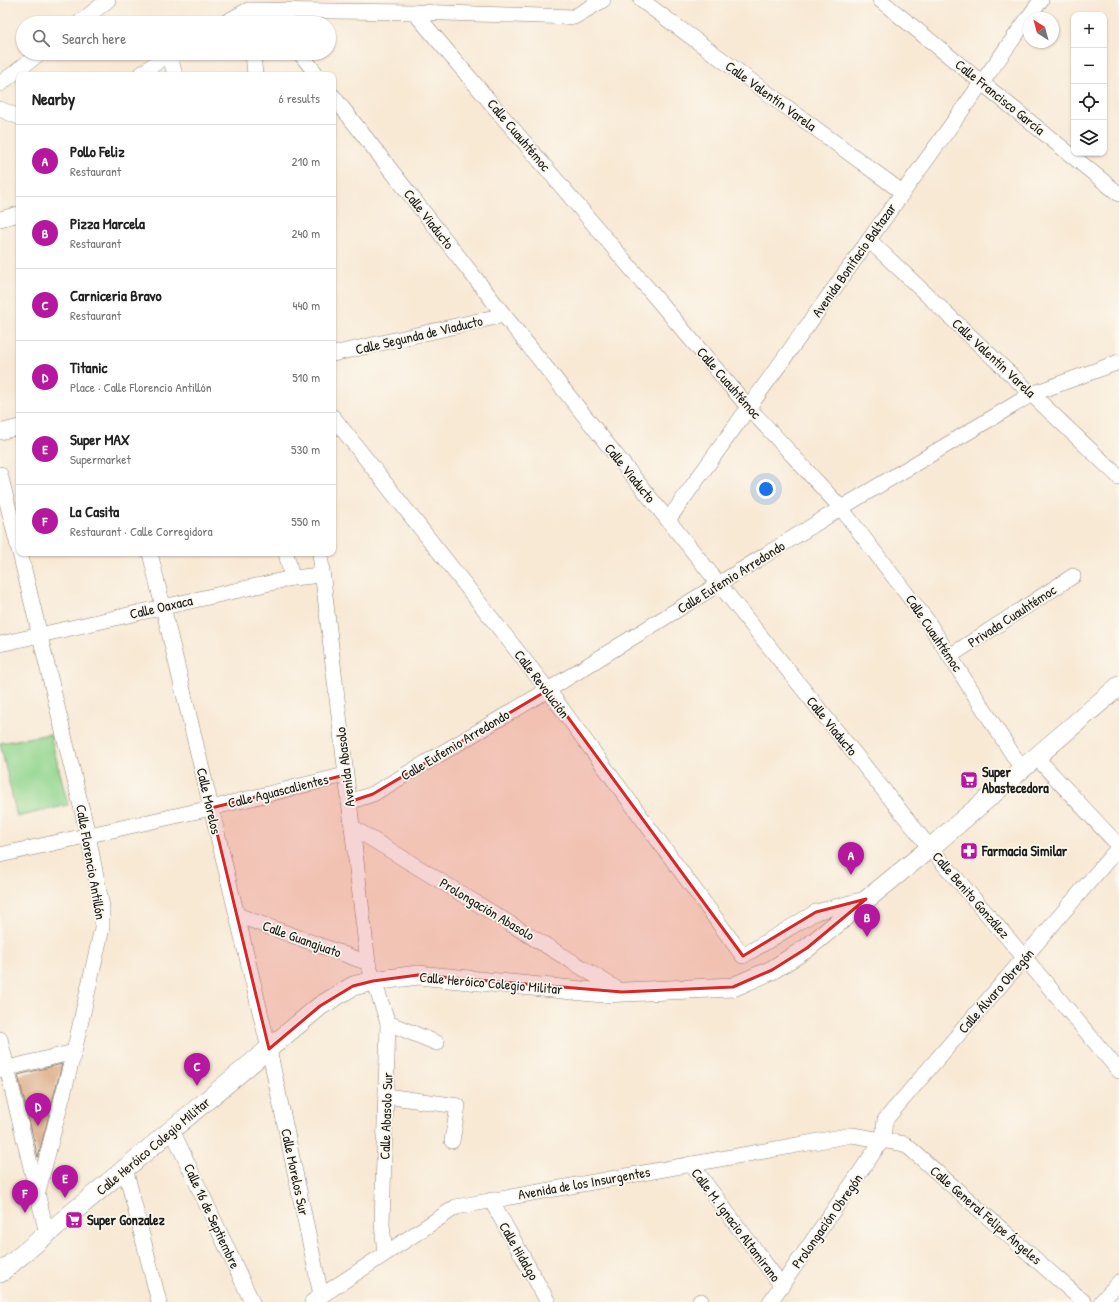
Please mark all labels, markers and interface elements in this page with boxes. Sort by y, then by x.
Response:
north arrow [1023,12,1059,48]
map controls [1071,12,1107,156]
button: + [1071,12,1107,48]
search box [16,16,336,60]
icon: search [30,27,52,49]
text: Search here [62,28,126,49]
button: − [1071,48,1107,84]
street label: Calle Francisco García [951,55,1050,139]
street label: Calle Valentín Varela [722,56,821,135]
button: locate [1071,84,1107,120]
text: Nearby [32,87,75,110]
text: 6 results [279,89,320,107]
street label: Calle Cuauhtémoc [483,94,556,175]
button: layers [1071,120,1107,156]
text: Pollo Feliz [70,141,125,162]
text: A [42,152,48,170]
text: 210 m [292,152,320,170]
text: Restaurant [70,162,121,180]
street label: Calle Viaducto [400,185,459,253]
street label: Avenida Bonifacio Baltazar [807,198,901,321]
text: Pizza Marcela [70,213,145,234]
text: B [42,224,48,242]
text: 240 m [291,224,320,242]
text: Restaurant [70,234,121,252]
text: Carniceria Bravo [70,285,162,306]
text: C [41,296,49,314]
text: 440 m [293,296,320,314]
text: Restaurant [70,306,121,324]
street label: Calle Segunda de Viaducto [353,311,485,359]
street label: Calle Valentín Varela [948,314,1041,402]
street label: Calle Cuauhtémoc [693,343,766,423]
text: Titanic [70,357,107,378]
text: D [42,368,48,386]
text: 510 m [292,368,320,386]
text: Place · Calle Florencio Antillón [70,378,212,396]
text: Super MAX [70,429,130,450]
street label: Calle Viaducto [601,439,660,507]
text: E [42,440,48,458]
text: 530 m [291,440,320,458]
text: Supermarket [70,450,131,468]
your location [756,479,776,499]
text: La Casita [70,501,119,522]
text: F [43,512,47,530]
text: 550 m [291,512,320,530]
text: Restaurant · Calle Corregidora [70,522,213,540]
street label: Calle Eufemio Arredondo [673,536,788,617]
street label: Privada Cuauhtémoc [964,580,1060,651]
street label: Calle Oaxaca [128,590,195,623]
street label: Calle Cuauhtémoc [902,590,968,675]
street label: Calle Revolución [510,646,574,722]
street label: Calle Viaducto [803,692,862,760]
street label: Calle Eufemio Arredondo [397,704,513,785]
street label: Avenida Abasolo [330,726,359,808]
place label: Super Abastecedora [982,762,1049,797]
street label: Calle Morelos [193,766,226,836]
street label: Calle Aguascalientes [226,769,330,813]
supermarket icon: Super Abastecedora [959,770,979,790]
street label: Calle Florencio Antillón [72,803,111,921]
pharmacy icon: Farmacia Similar [959,841,979,861]
place label: Farmacia Similar [981,841,1068,860]
pin: A [838,842,864,875]
street label: Calle Benito González [928,847,1014,942]
street label: Prolongación Abasolo [436,873,538,945]
pin: B [854,904,880,937]
street label: Calle Guanajuato [260,916,344,963]
street label: Calle Álvaro Obregón [953,944,1039,1038]
street label: Calle Heróico Colegio Militar [419,967,564,999]
pin: C [184,1053,210,1086]
street label: Calle Abasolo Sur [374,1072,397,1160]
street label: Calle Heróico Colegio Militar [92,1092,215,1200]
pin: D [25,1093,51,1126]
street label: Calle Morelos Sur [277,1127,314,1218]
street label: Calle 16 de Septiembre [179,1160,245,1272]
street label: Calle General Felipe Ángeles [926,1161,1046,1269]
street label: Avenida de los Insurgentes [516,1162,652,1204]
street label: Calle M. Ignacio Altamirano [687,1164,786,1286]
pin: E [52,1165,78,1198]
street label: Prolongación Obregón [787,1170,867,1272]
pin: F [12,1180,38,1213]
supermarket icon: Super Gonzalez [64,1210,84,1230]
place label: Super Gonzalez [87,1210,165,1231]
street label: Calle Hidalgo [494,1218,544,1284]

